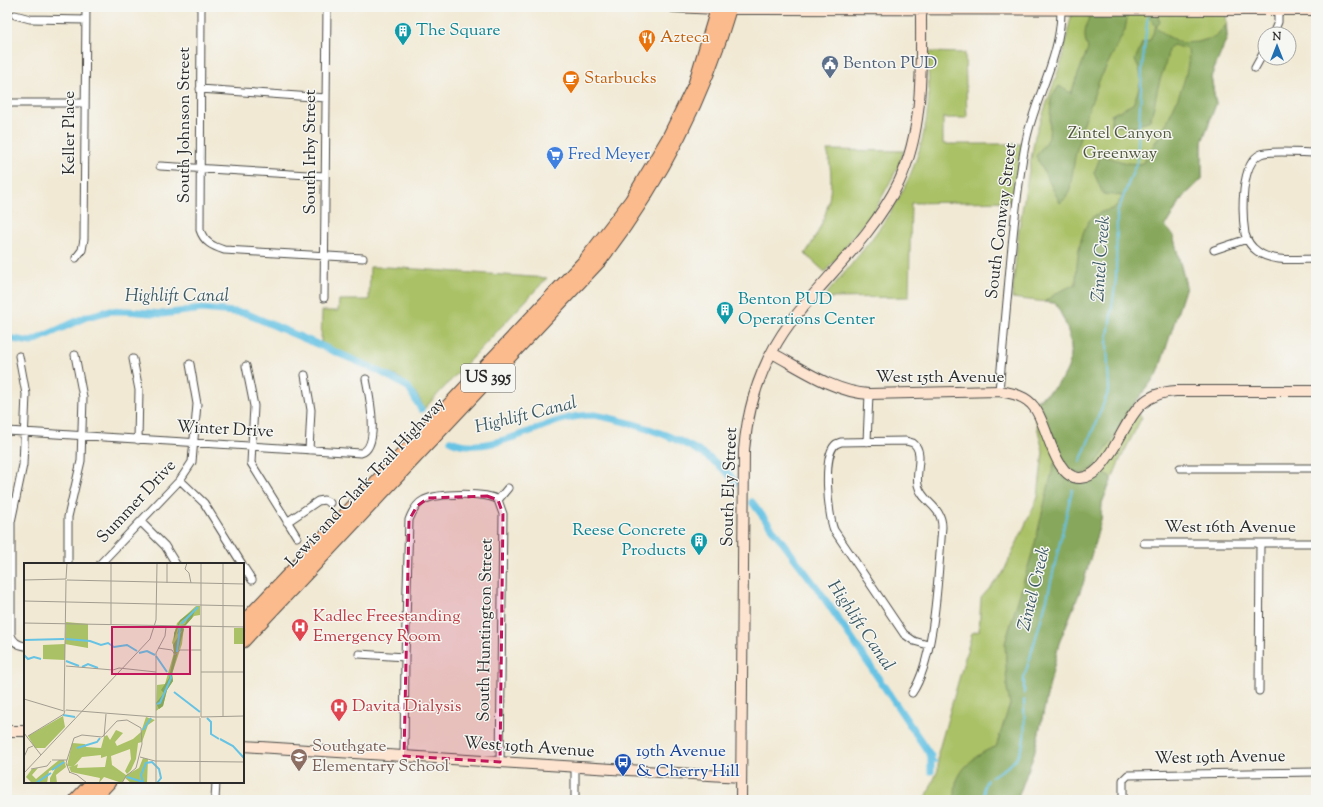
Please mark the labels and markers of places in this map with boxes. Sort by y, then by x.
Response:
place label: The Square [416,19,501,43]
building icon: The Square [393,21,413,46]
place label: Azteca [660,26,710,50]
restaurant icon: Azteca [637,28,657,53]
place label: Benton PUD [843,52,937,76]
public building icon: Benton PUD [820,54,840,79]
place label: Starbucks [584,67,657,91]
cafe icon: Starbucks [561,69,581,94]
place label: Fred Meyer [568,143,651,167]
supermarket icon: Fred Meyer [545,145,565,170]
place label: Benton PUD Operations Center [738,288,876,332]
building icon: Benton PUD Operations Center [715,300,735,325]
place label: Reese Concrete Products [572,519,686,563]
building icon: Reese Concrete Products [689,531,709,556]
place label: Kadlec Freestanding Emergency Room [313,605,461,649]
hospital icon: Kadlec Freestanding Emergency Room [290,617,310,642]
place label: Davita Dialysis [352,695,462,719]
hospital icon: Davita Dialysis [329,697,349,722]
place label: Southgate Elementary School [312,735,449,779]
place label: 19th Avenue & Cherry Hill [636,740,740,784]
school or university icon: Southgate Elementary School [289,747,309,772]
bus stop icon: 19th Avenue & Cherry Hill [613,752,633,777]

